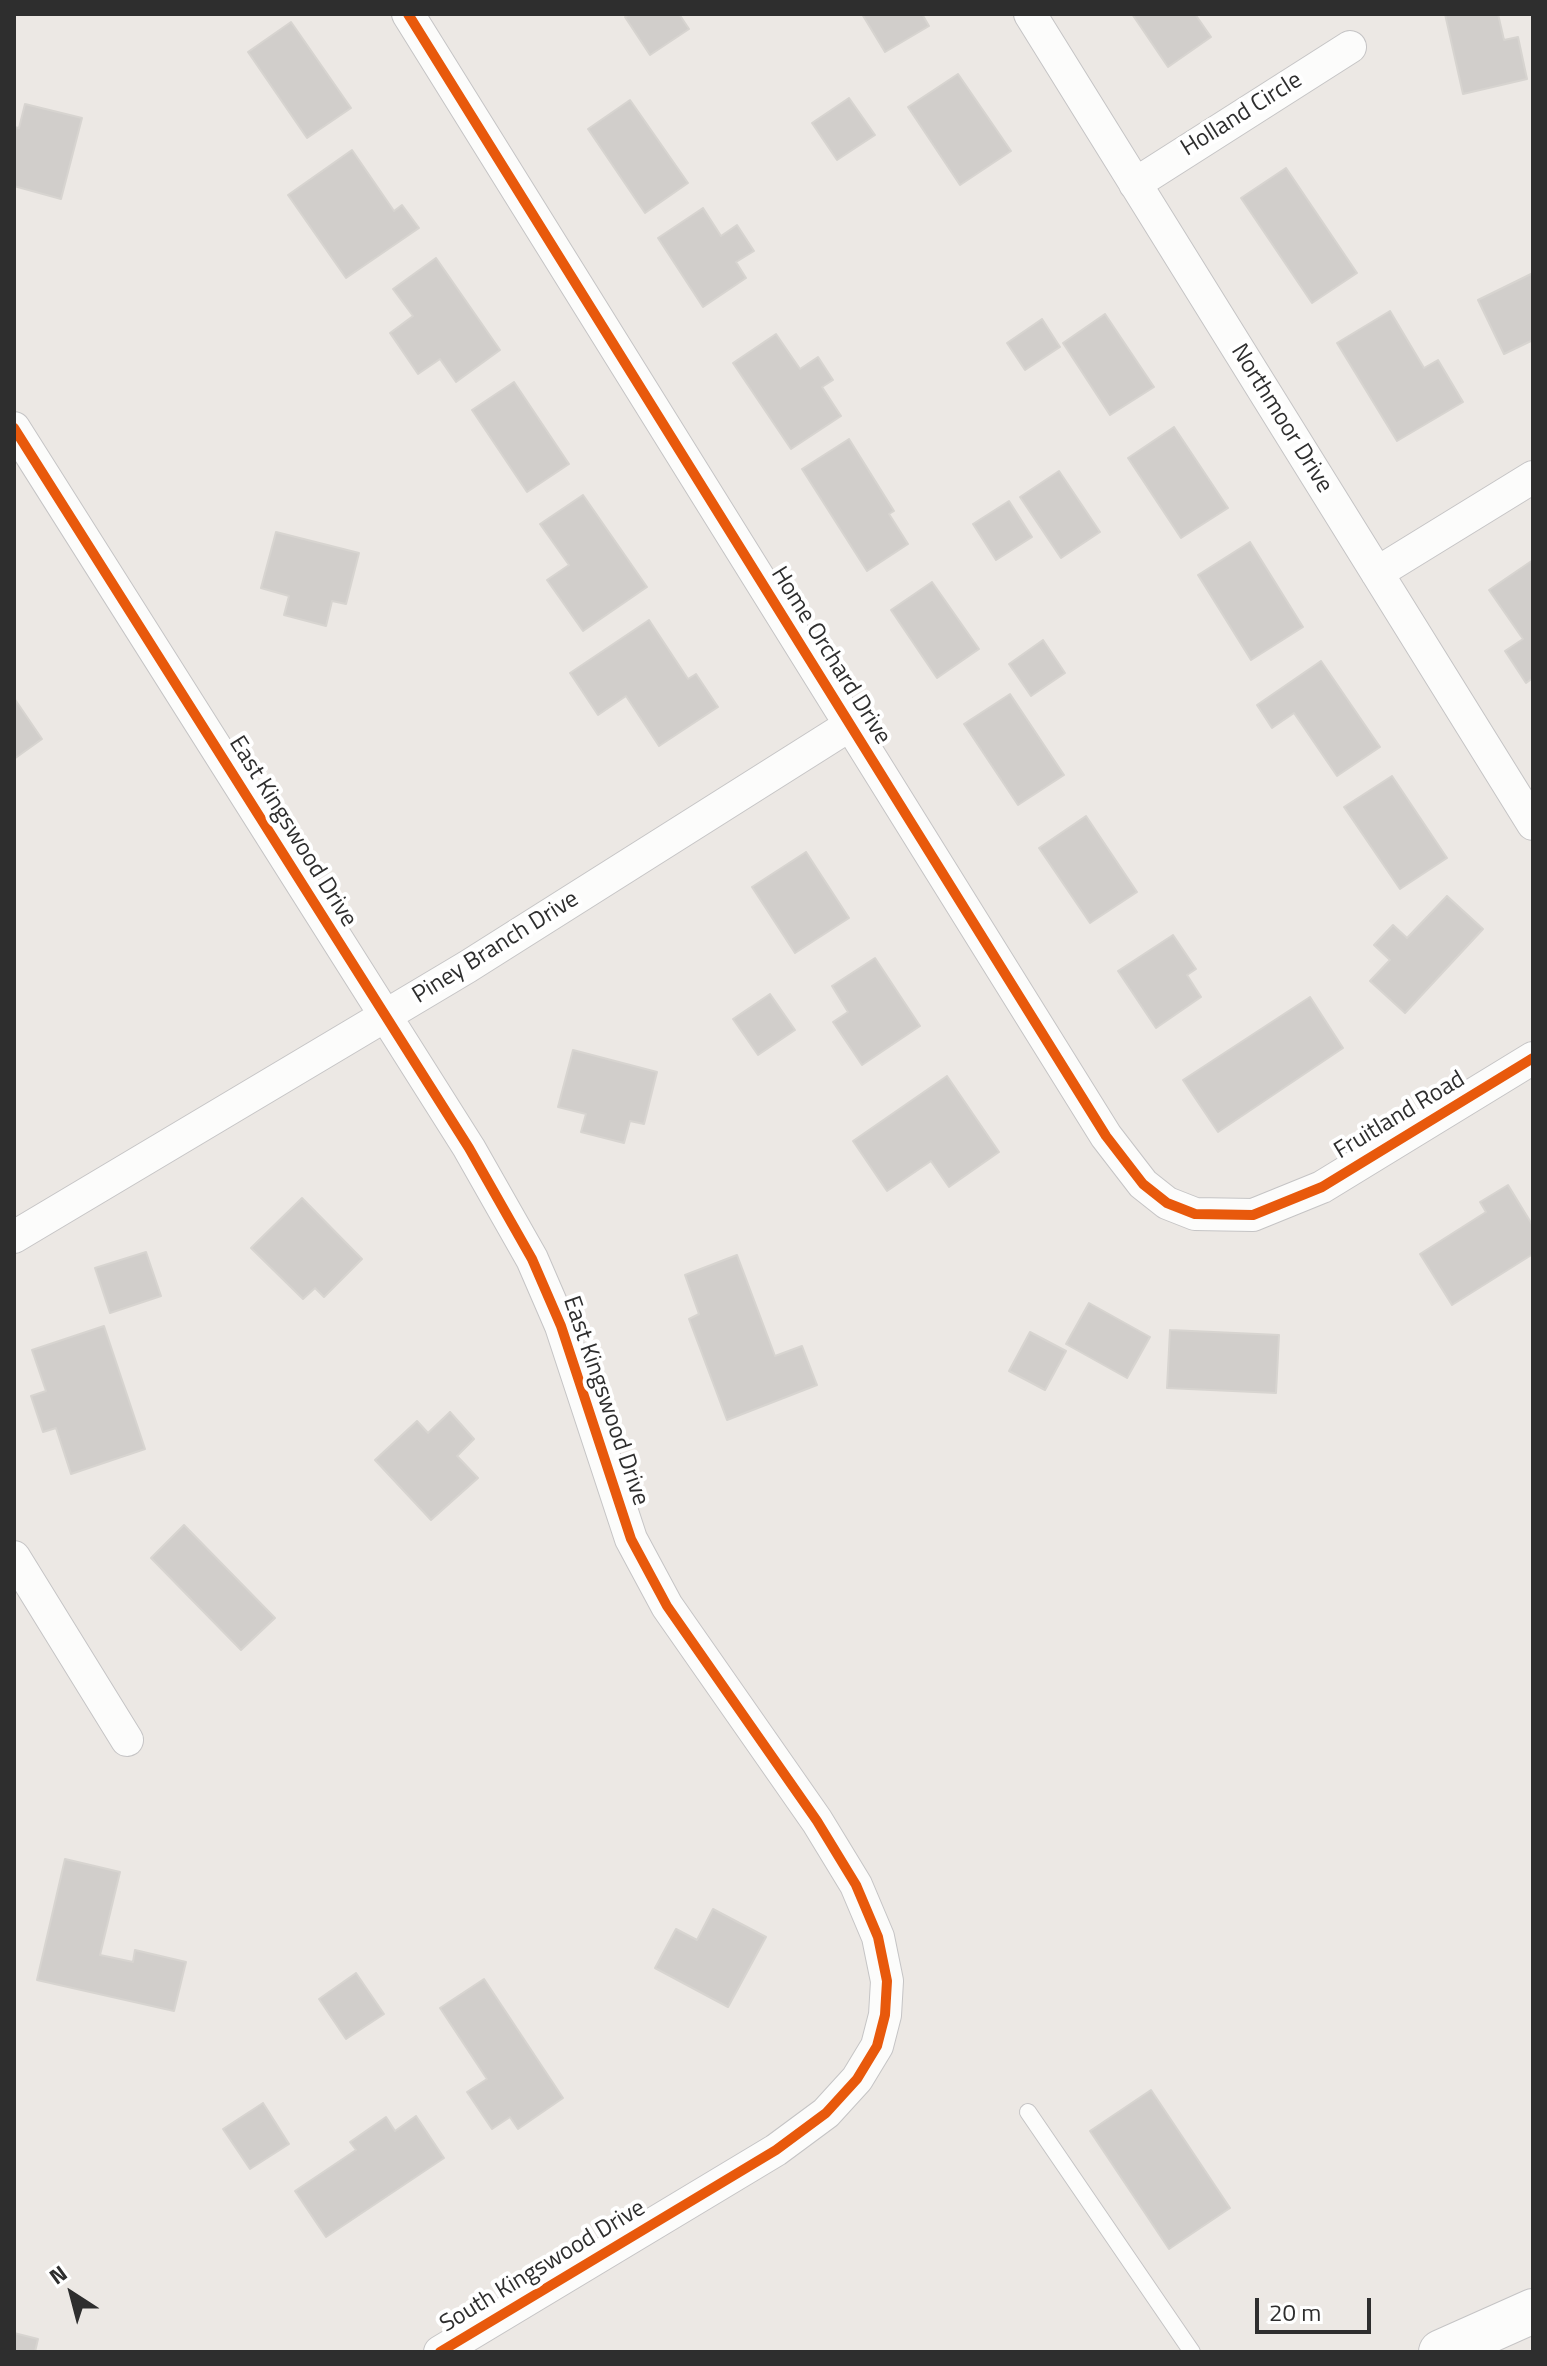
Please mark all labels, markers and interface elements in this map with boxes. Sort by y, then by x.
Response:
street label: Holland Circle [1176,66,1308,164]
street label: Northmoor Drive [1224,339,1338,499]
street label: Home Orchard Drive [764,562,896,750]
street label: East Kingswood Drive [222,731,362,933]
street label: Piney Branch Drive [408,885,584,1011]
street label: Fruitland Road [1329,1066,1471,1166]
street label: East Kingswood Drive [556,1293,654,1509]
street label: South Kingswood Drive [435,2194,651,2340]
north arrow [32,2254,112,2334]
text: N [42,2256,74,2293]
scale bar [1259,2282,1375,2332]
text: 20 m [1269,2294,1321,2330]

